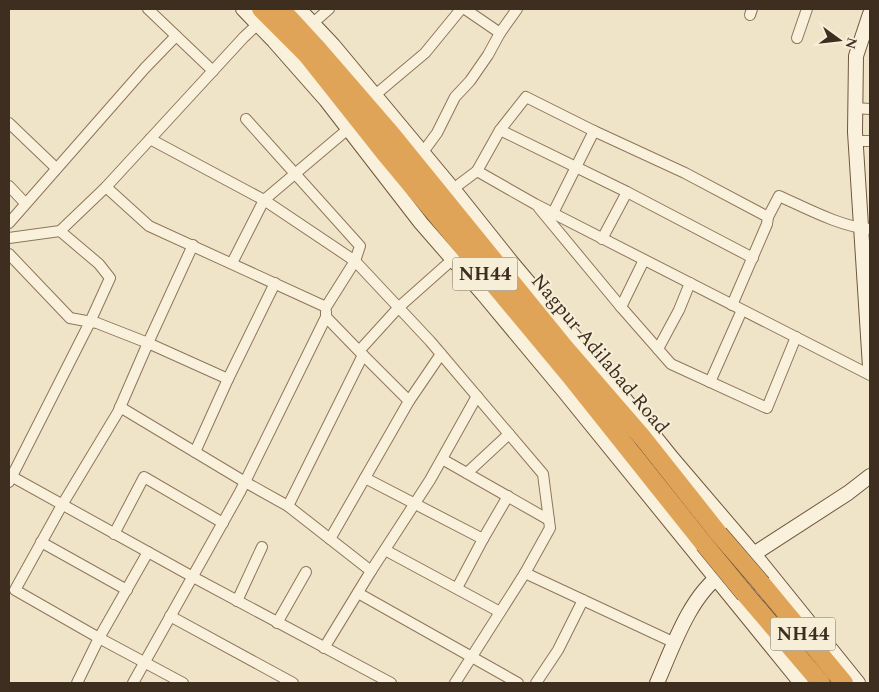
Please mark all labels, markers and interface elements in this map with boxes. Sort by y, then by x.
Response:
north arrow [814,15,864,65]
text: N [839,35,863,51]
road number: NH44 [452,258,518,290]
street label: Nagpur Adilabad Road [524,267,676,441]
road number: NH44 [770,618,836,650]

